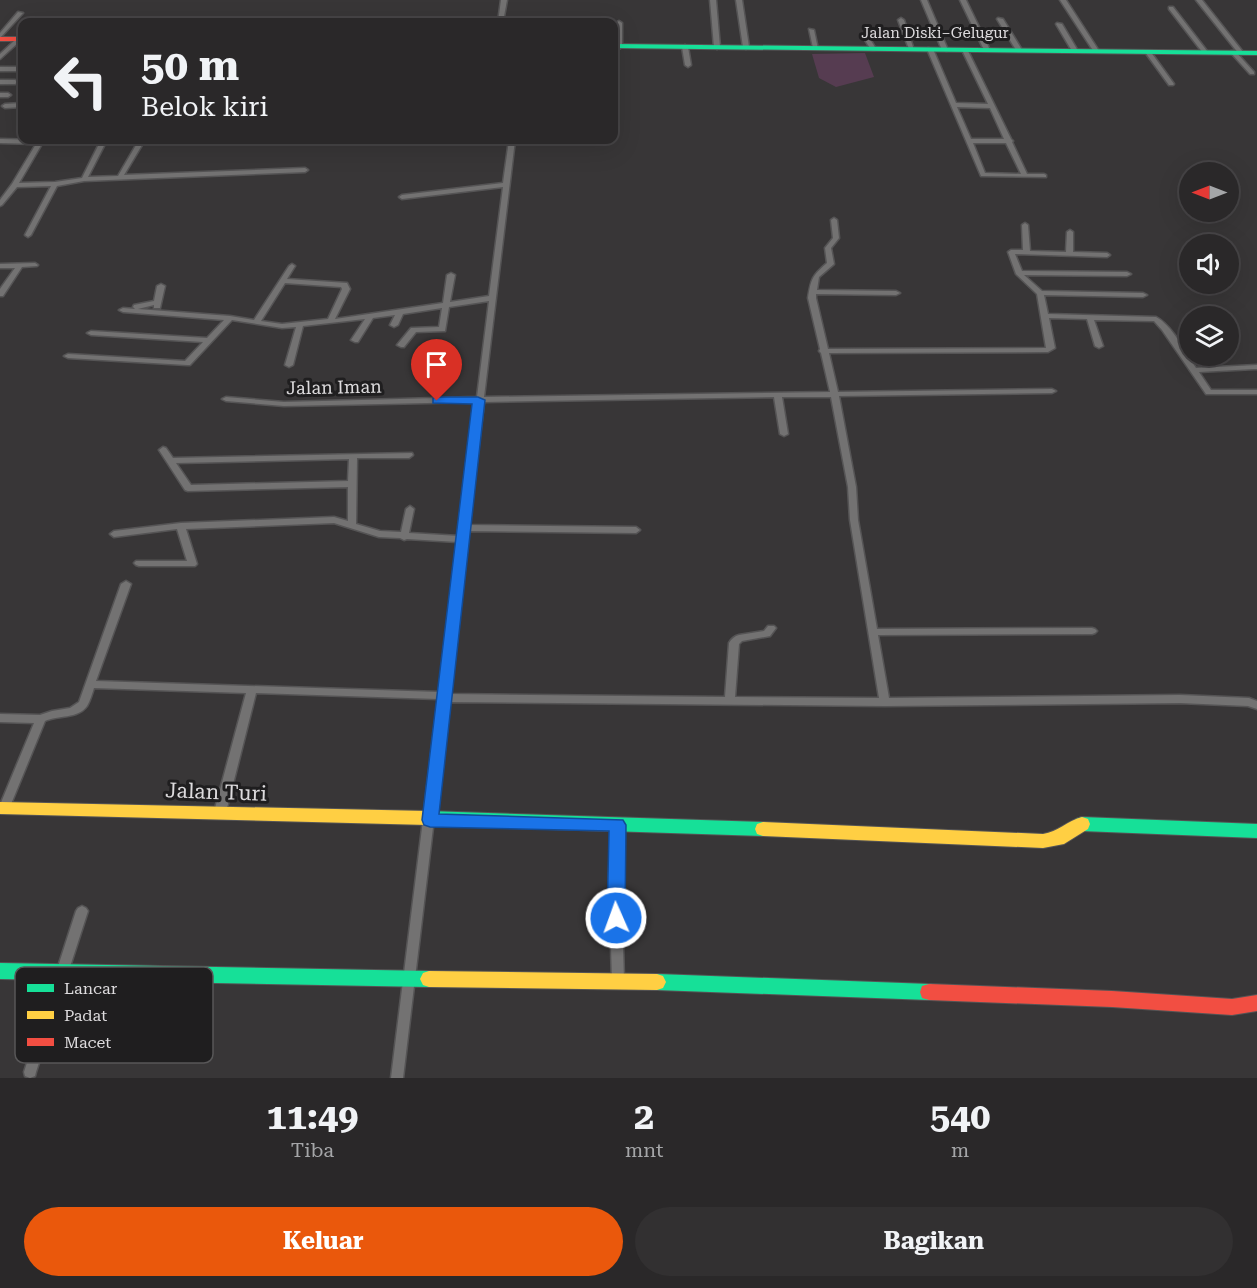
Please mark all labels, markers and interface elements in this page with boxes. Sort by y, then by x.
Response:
street label: Jalan Diski–Gelugur [861,24,1009,42]
text: 50 m [141,41,239,90]
icon: left [42,42,120,120]
text: Belok kiri [141,91,268,123]
north arrow [1179,162,1239,222]
map controls [1179,162,1239,366]
button: sound [1179,234,1239,294]
button: layers [1179,306,1239,366]
pin [411,339,462,401]
icon: arrive [420,348,453,381]
street label: Jalan Iman [286,376,382,398]
street label: Jalan Turi [165,778,268,806]
position arrow [584,886,648,950]
legend [15,967,213,1063]
text: Lancar [64,979,118,998]
text: Padat [64,1006,107,1025]
text: Macet [64,1033,111,1052]
text: 11:49 [266,1096,358,1138]
text: 2 [634,1096,654,1138]
text: 540 [930,1096,990,1138]
text: Tiba [291,1138,334,1162]
text: mnt [625,1138,664,1162]
text: m [951,1138,969,1162]
button: Keluar [24,1207,623,1276]
button: Bagikan [635,1207,1233,1276]

